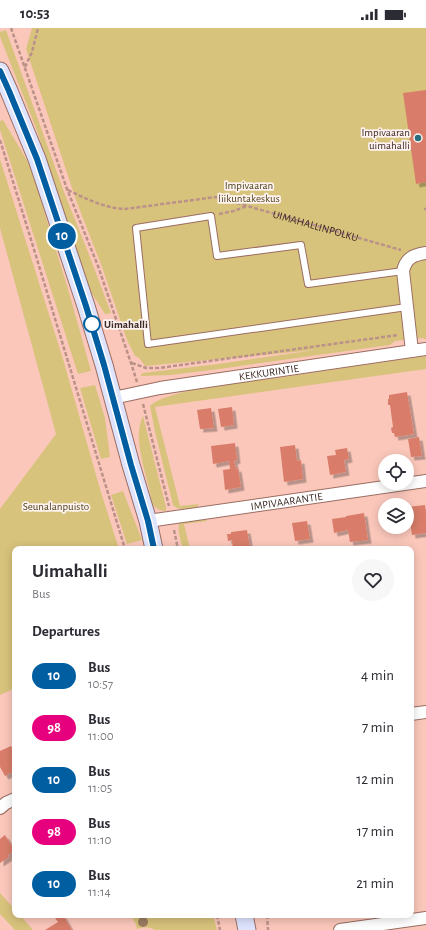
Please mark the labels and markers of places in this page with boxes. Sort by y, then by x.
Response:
place label: Impivaaran uimahalli [361,127,410,151]
marker: Impivaaran uimahalli [413,133,423,143]
marker: Uimahalli [83,315,101,333]
place label: Uimahalli [104,319,148,330]

